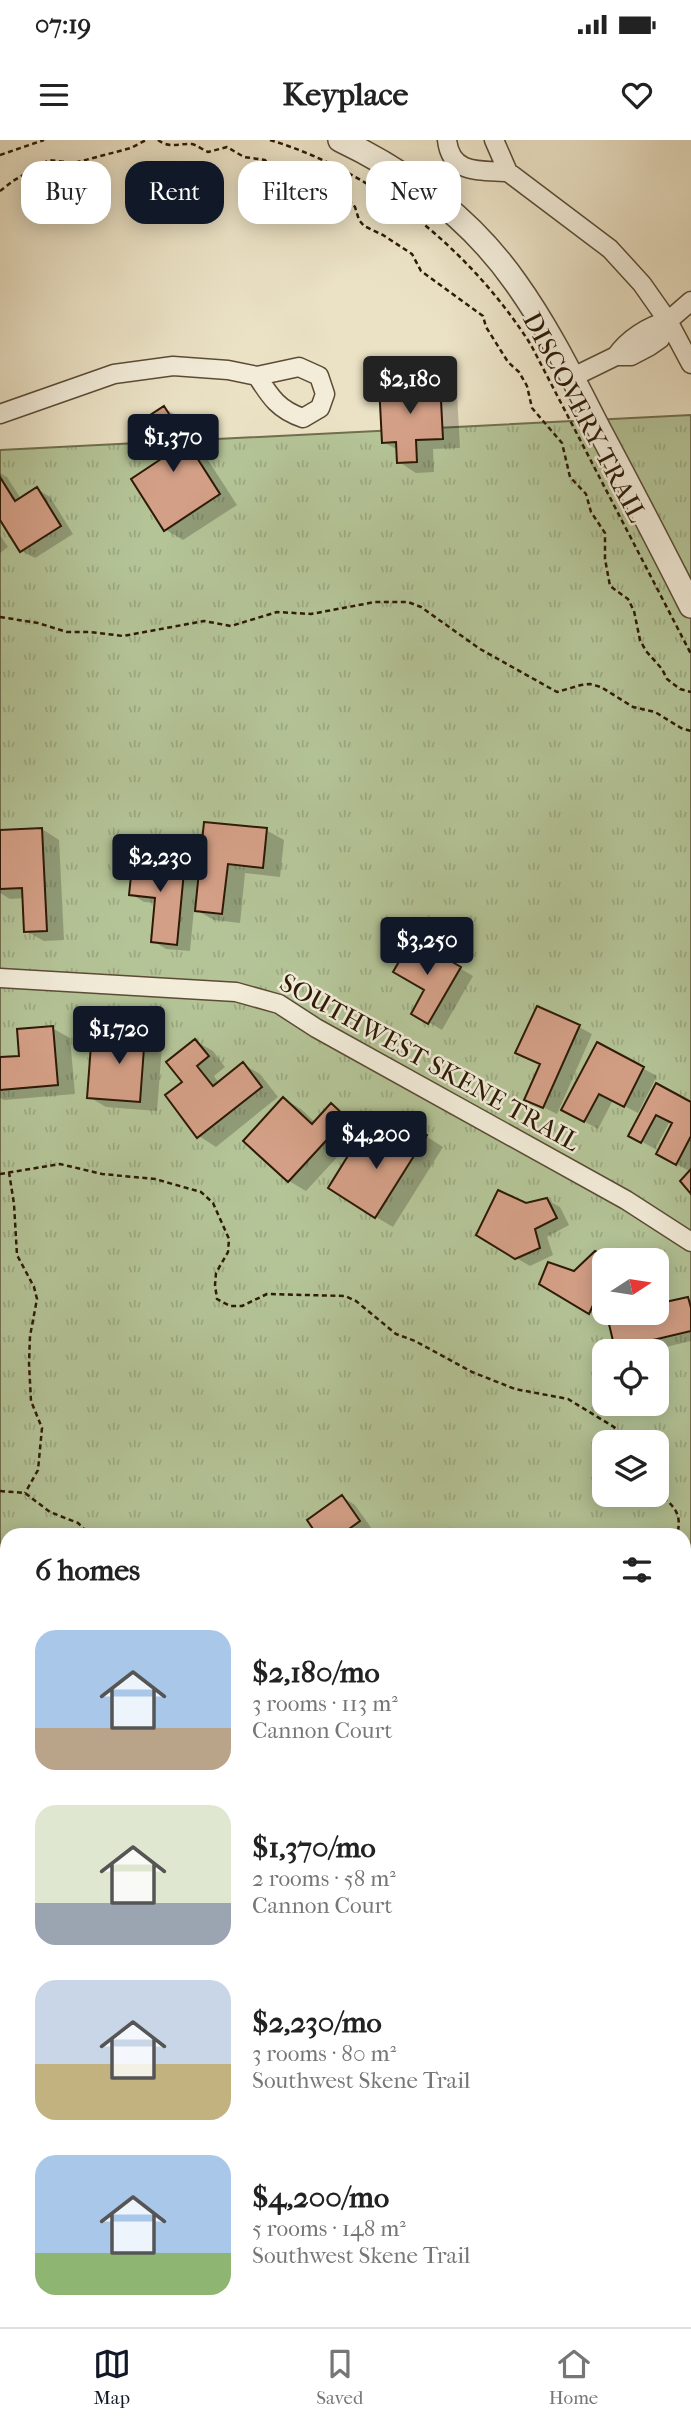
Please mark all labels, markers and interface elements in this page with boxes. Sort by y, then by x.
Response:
text: 07:19 [35,9,91,40]
icon: menu [35,76,73,114]
text: Keyplace [283,76,408,113]
icon: heart [618,76,656,114]
chip: Buy [21,161,111,224]
chip: Rent [125,161,224,224]
chip: Filters [238,161,352,224]
chip: New [366,161,461,224]
street label: DISCOVERY TRAIL [516,307,653,528]
pin: $2,180 [353,356,467,416]
text: $2,180 [379,365,441,392]
pin: $1,370 [116,414,230,474]
text: $1,370 [144,423,202,450]
pin: $2,230 [103,834,217,894]
text: $2,230 [128,843,192,870]
pin: $3,250 [370,918,484,977]
text: $3,250 [396,926,458,953]
street label: SOUTHWEST SKENE TRAIL [274,967,585,1158]
pin: $1,720 [62,1006,176,1066]
text: $1,720 [89,1015,149,1042]
pin: $4,200 [319,1112,433,1171]
text: $4,200 [342,1120,410,1147]
north arrow [592,1248,668,1325]
map controls [592,1248,669,1507]
button: locate [592,1339,669,1416]
button: layers [592,1430,669,1507]
icon: filters [618,1551,656,1589]
text: 6 homes [35,1553,140,1588]
text: $2,180/mo [252,1655,380,1690]
icon: home [91,1658,175,1742]
text: 3 rooms · 113 m² [252,1690,398,1717]
text: Cannon Court [252,1717,393,1744]
text: $1,370/mo [252,1830,376,1865]
icon: home [91,1833,175,1917]
text: 2 rooms · 58 m² [252,1865,396,1892]
text: Cannon Court [252,1892,393,1919]
text: $2,230/mo [252,2005,382,2040]
icon: home [91,2008,175,2092]
text: 3 rooms · 80 m² [252,2040,396,2067]
text: Southwest Skene Trail [252,2067,470,2094]
text: $4,200/mo [252,2180,389,2215]
icon: home [91,2183,175,2267]
text: 5 rooms · 148 m² [252,2215,406,2242]
text: Southwest Skene Trail [252,2242,470,2269]
tab: Map [93,2345,131,2409]
tab: Saved [316,2345,363,2409]
tab: Home [549,2345,598,2409]

